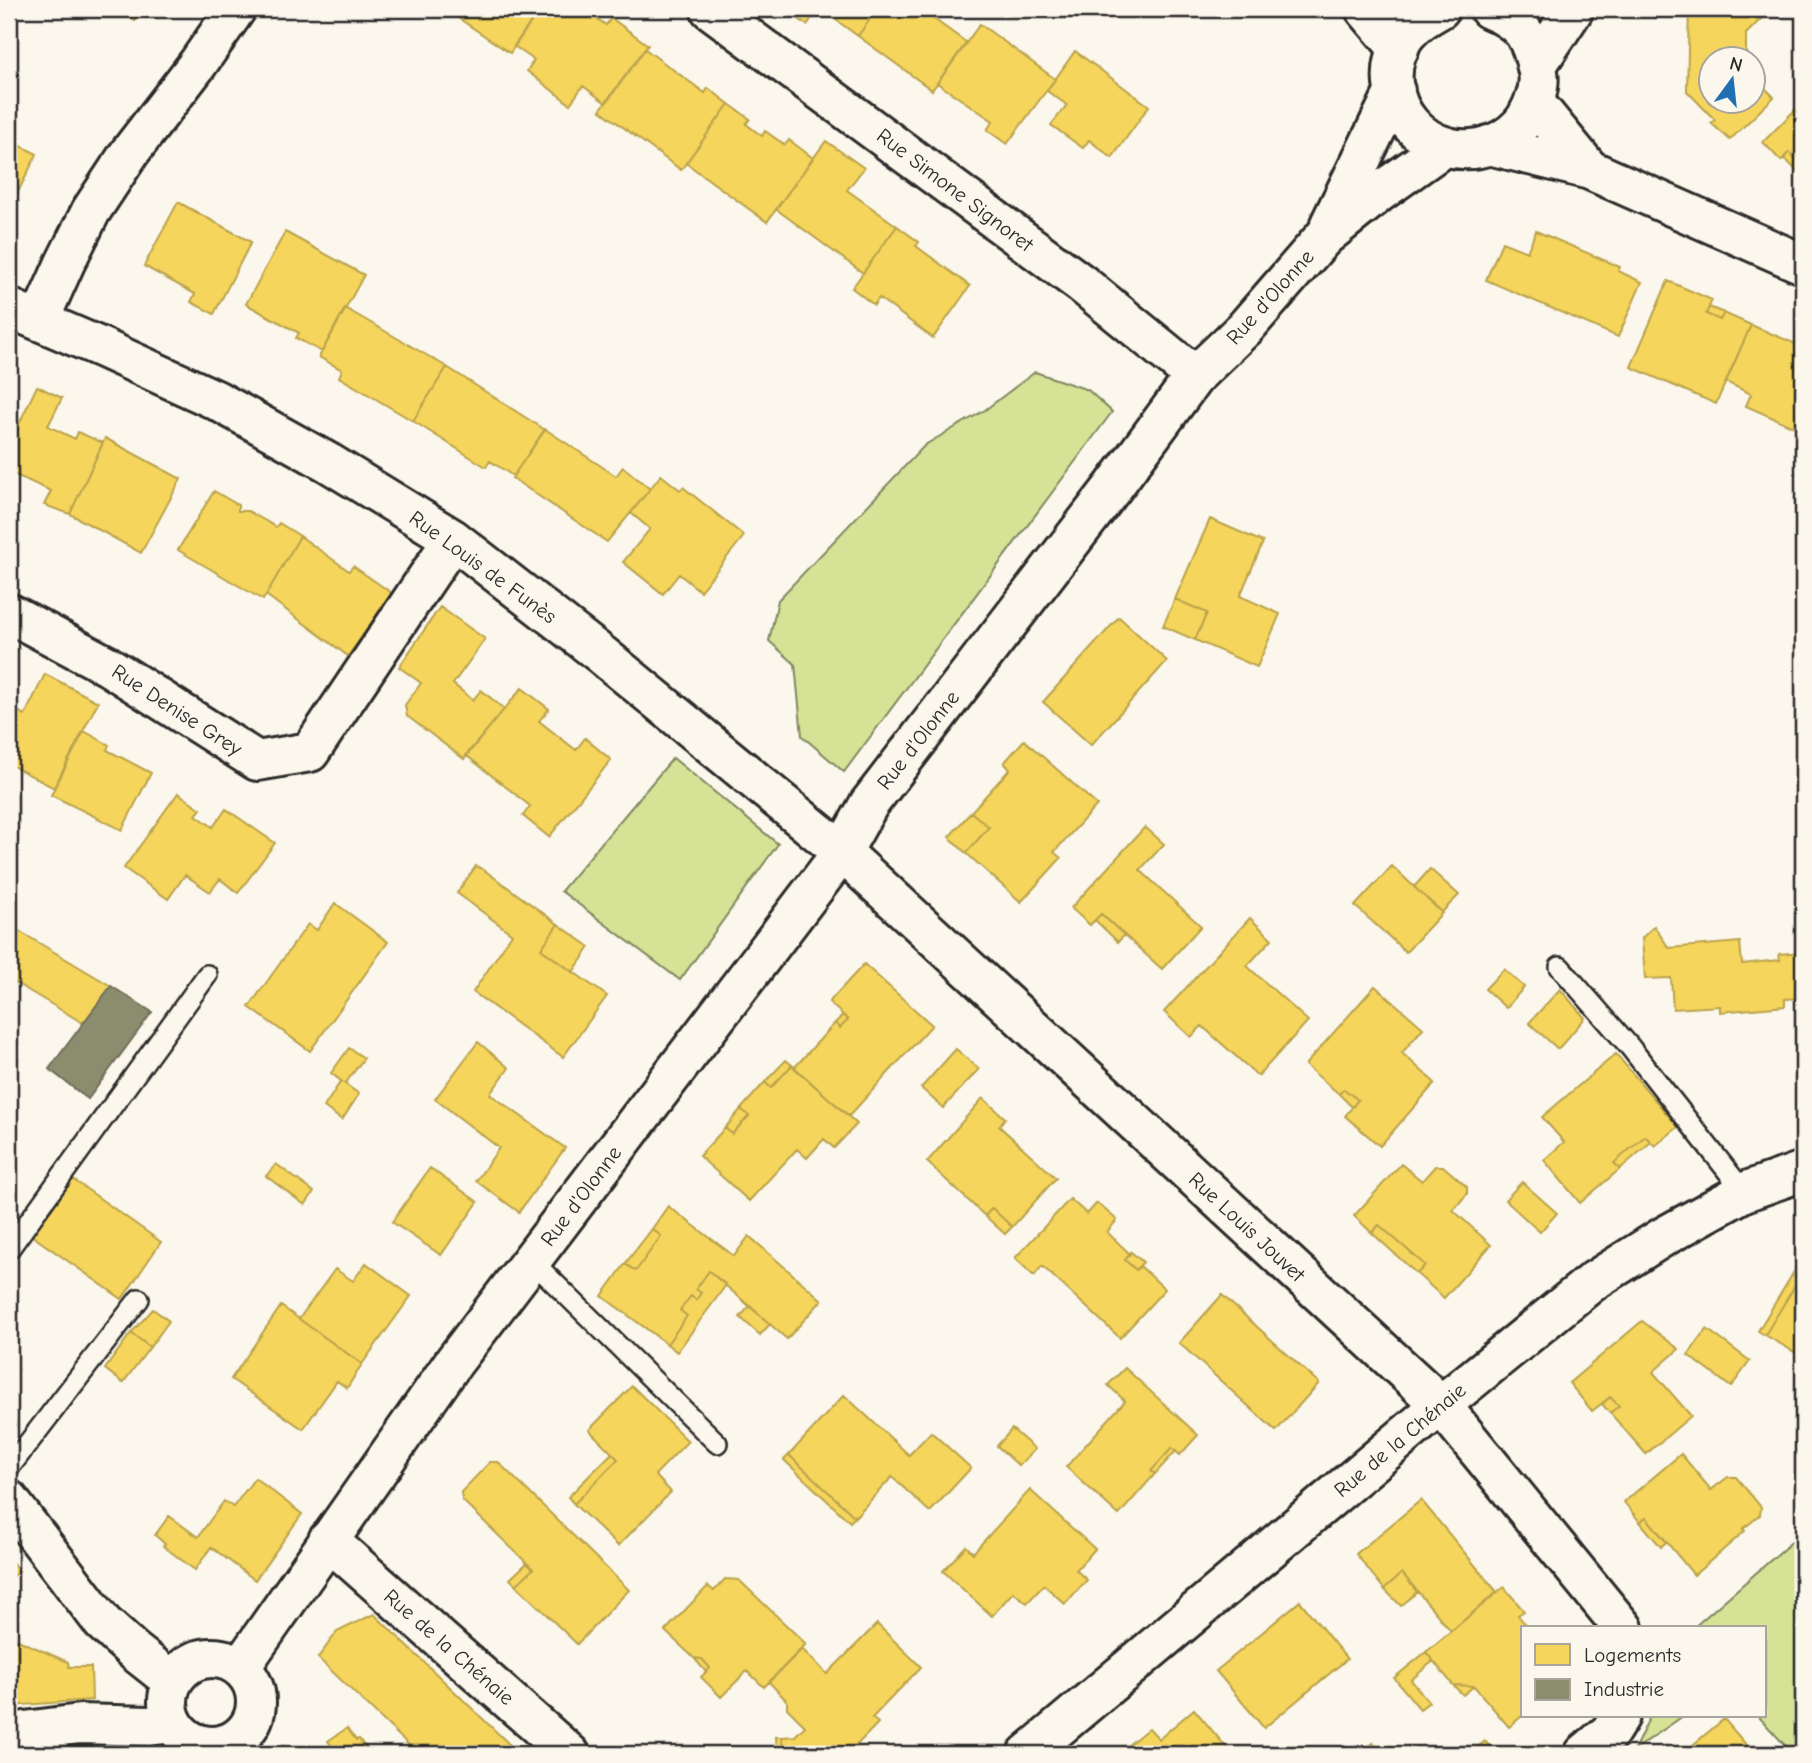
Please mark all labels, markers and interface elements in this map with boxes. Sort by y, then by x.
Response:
north arrow [1696,46,1766,116]
text: N [1727,52,1745,77]
street label: Rue Simone Signoret [872,123,1039,257]
street label: Rue d'Olonne [1221,245,1319,349]
street label: Rue Louis de Funès [405,506,561,628]
street label: Rue Denise Grey [108,659,247,761]
street label: Rue d'Olonne [872,686,964,794]
street label: Rue d'Olonne [536,1141,626,1251]
street label: Rue Louis Jouvet [1184,1167,1311,1287]
street label: Rue de la Chénaie [1329,1378,1471,1502]
street label: Rue de la Chénaie [379,1584,519,1710]
legend [1521,1626,1766,1718]
text: Logements [1584,1643,1681,1667]
text: Industrie [1584,1677,1664,1701]

